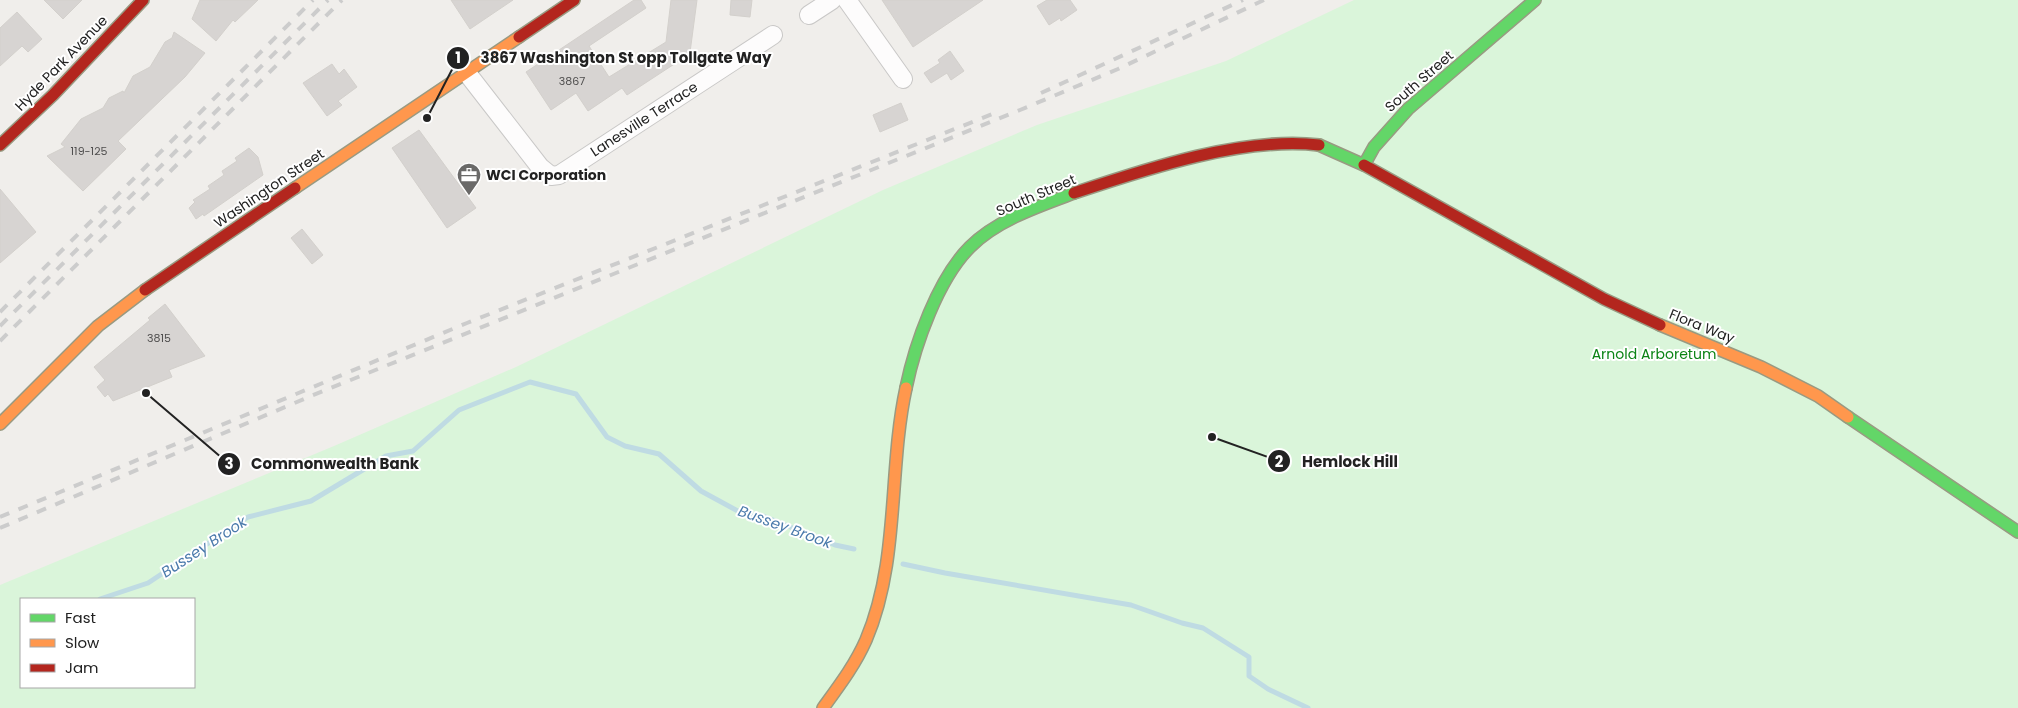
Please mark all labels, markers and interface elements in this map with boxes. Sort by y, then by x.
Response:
street label: Hyde Park Avenue [10,11,112,115]
callout: 3867 Washington St opp Tollgate Way [446,43,782,73]
street label: South Street [1380,46,1458,116]
text: 1 [455,47,461,68]
text: 3867 Washington St opp Tollgate Way [481,47,772,68]
house number: 3867 [559,73,585,89]
street label: Lanesville Terrace [586,77,702,161]
house number: 119-125 [71,143,107,159]
street label: Washington Street [210,144,328,232]
office icon: WCI Corporation [456,162,482,196]
place label: WCI Corporation [486,165,606,185]
street label: South Street [993,169,1079,221]
street label: Flora Way [1666,304,1738,348]
house number: 3815 [147,330,171,346]
park label: Arnold Arboretum [1592,344,1716,364]
callout: Hemlock Hill [1267,446,1408,476]
callout: Commonwealth Bank [216,449,429,479]
text: 2 [1275,451,1284,472]
text: Hemlock Hill [1302,451,1398,472]
text: 3 [224,453,234,474]
text: Commonwealth Bank [251,453,420,474]
water label: Bussey Brook [735,500,836,554]
water label: Bussey Brook [157,510,252,582]
legend [20,598,195,688]
text: Fast [65,607,96,628]
text: Slow [65,632,100,653]
text: Jam [65,657,99,678]

